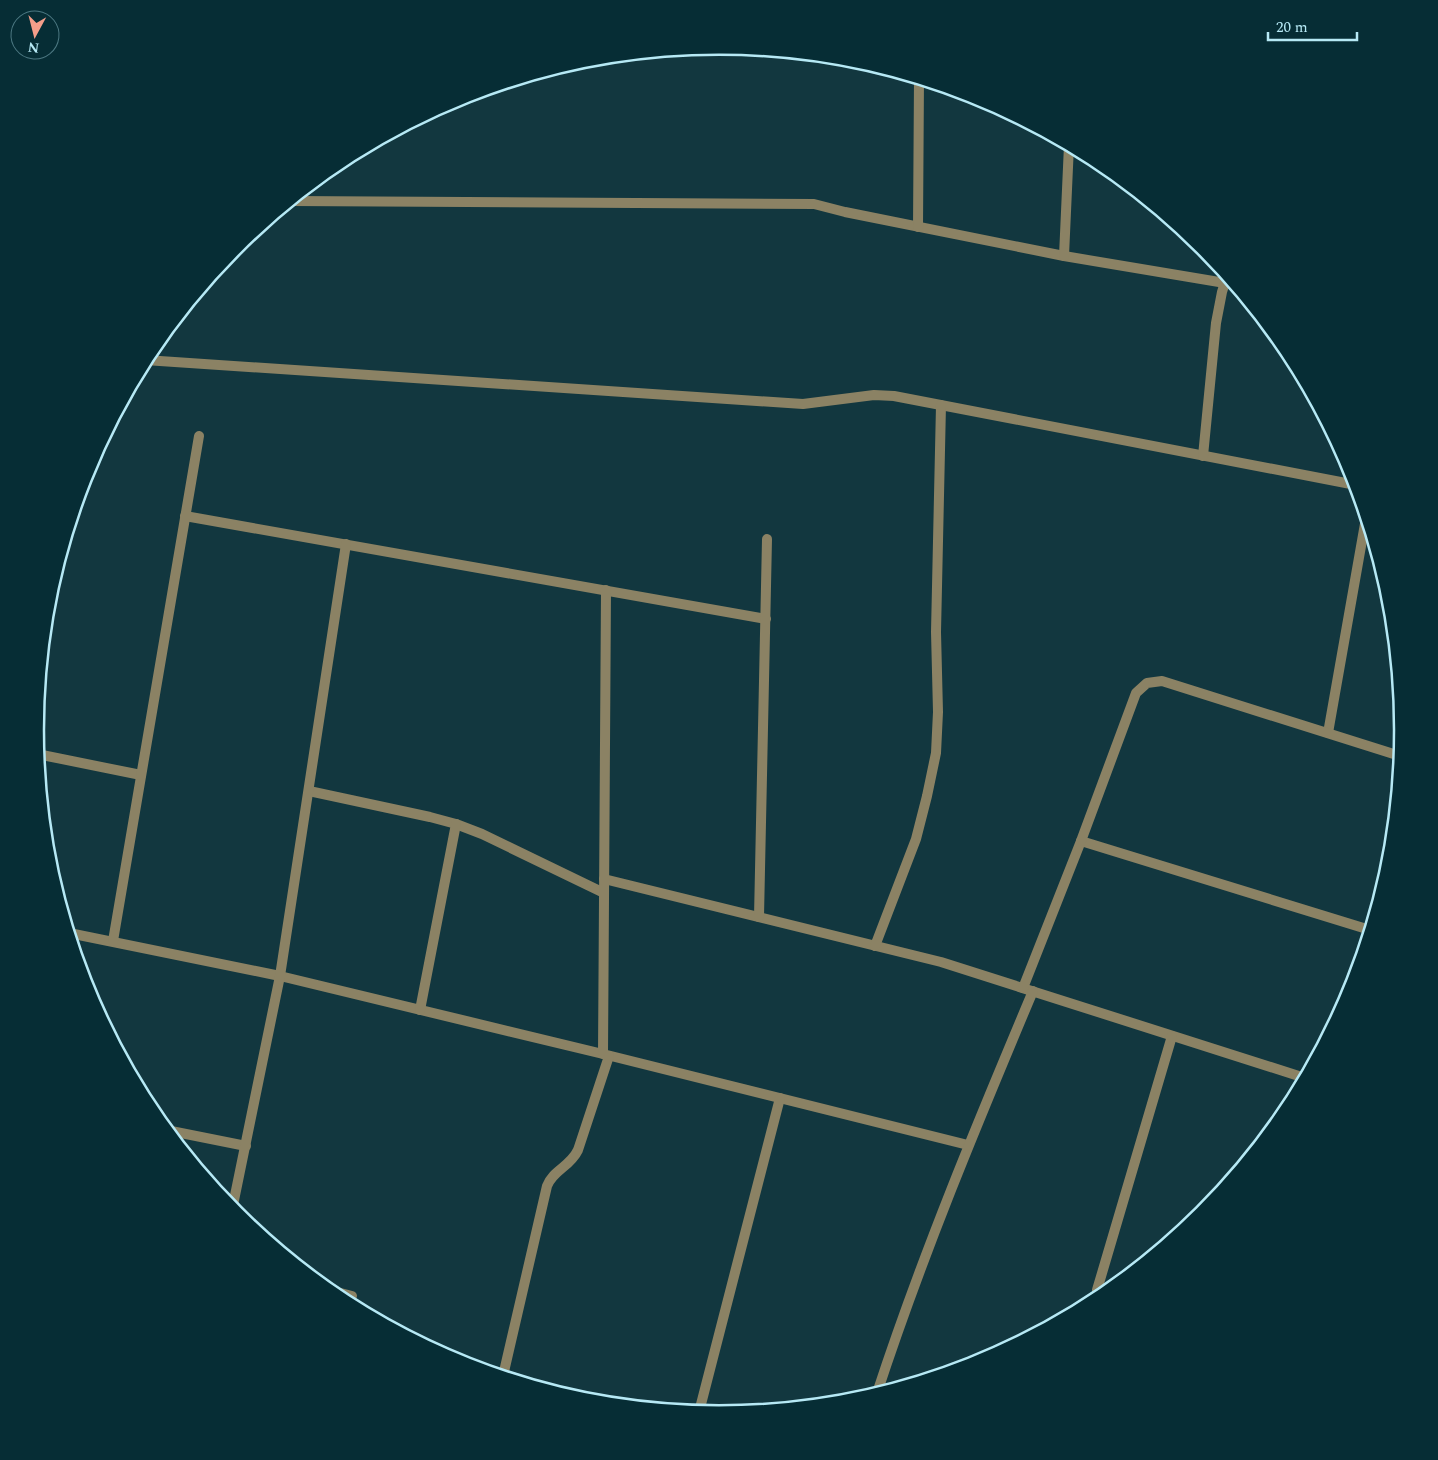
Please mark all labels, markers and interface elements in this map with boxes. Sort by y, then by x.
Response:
north arrow [10,10,60,60]
scale bar [1268,10,1357,42]
text: 20 m [1276,16,1308,39]
text: N [27,36,40,59]

